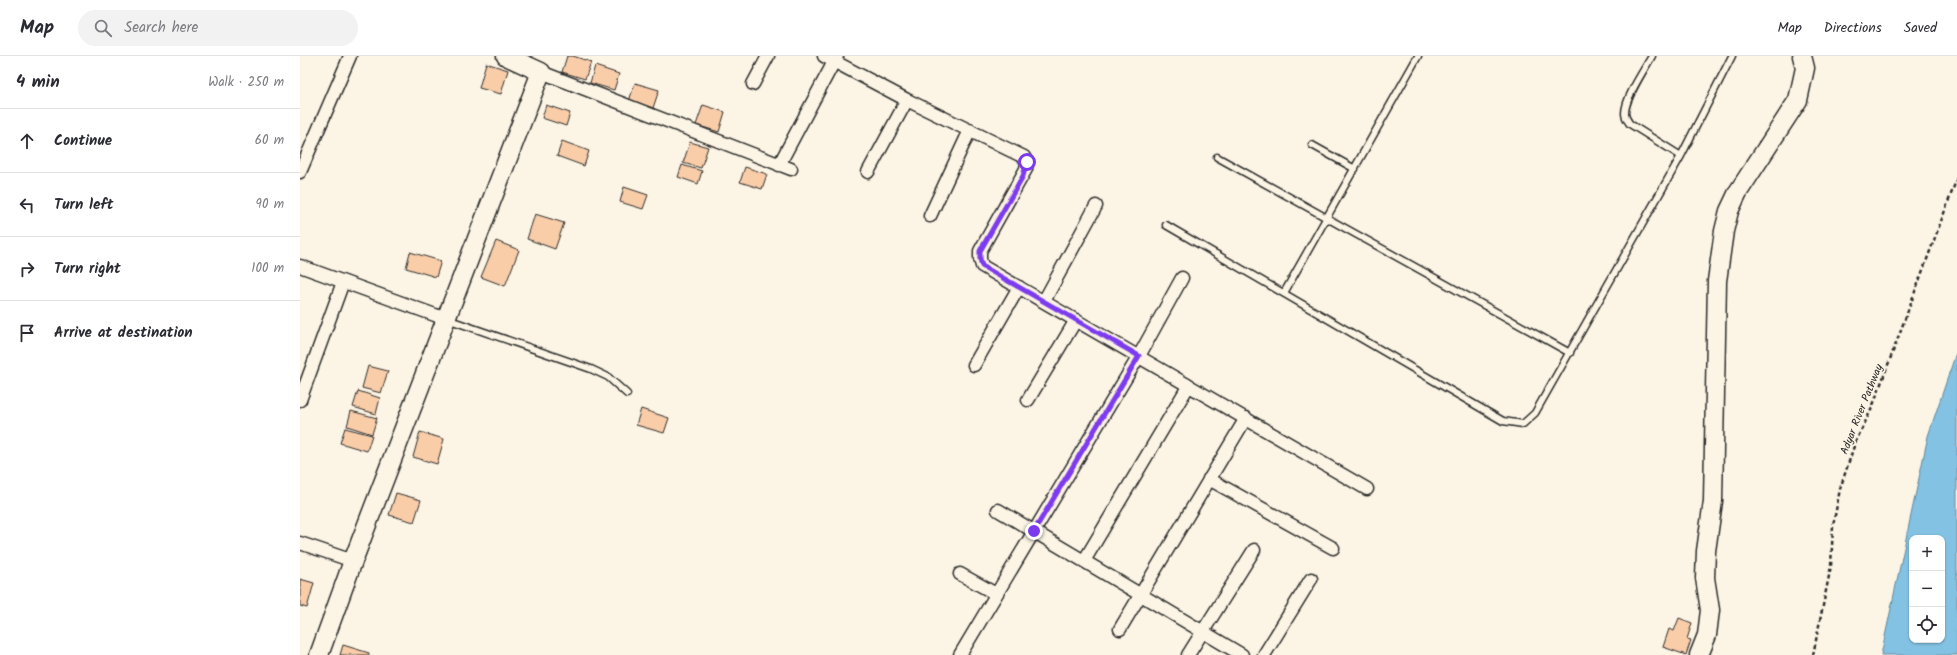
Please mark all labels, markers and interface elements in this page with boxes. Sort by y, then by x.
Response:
search box [78,10,358,46]
text: Map [20,13,54,43]
text: Search here [124,16,198,40]
icon: search [92,17,114,39]
text: Map [1777,17,1802,39]
text: Directions [1824,17,1882,39]
text: Saved [1904,17,1937,39]
text: 4 min [16,69,60,96]
text: Walk · 250 m [208,72,284,93]
text: Continue [54,129,112,153]
icon: ahead [16,130,38,152]
text: 60 m [255,130,284,151]
route start [1018,153,1036,171]
text: Turn left [54,193,114,217]
icon: left [16,194,38,216]
text: 90 m [256,194,284,215]
text: Turn right [54,257,121,281]
icon: right [16,258,38,280]
text: 100 m [251,258,284,279]
text: Arrive at destination [54,321,193,345]
icon: arrive [16,322,38,344]
street label: Adyar River Pathway [1836,361,1889,457]
route end [1025,522,1043,540]
map controls [1909,535,1945,643]
button: + [1909,535,1945,571]
button: − [1909,571,1945,607]
button: locate [1909,607,1945,643]

